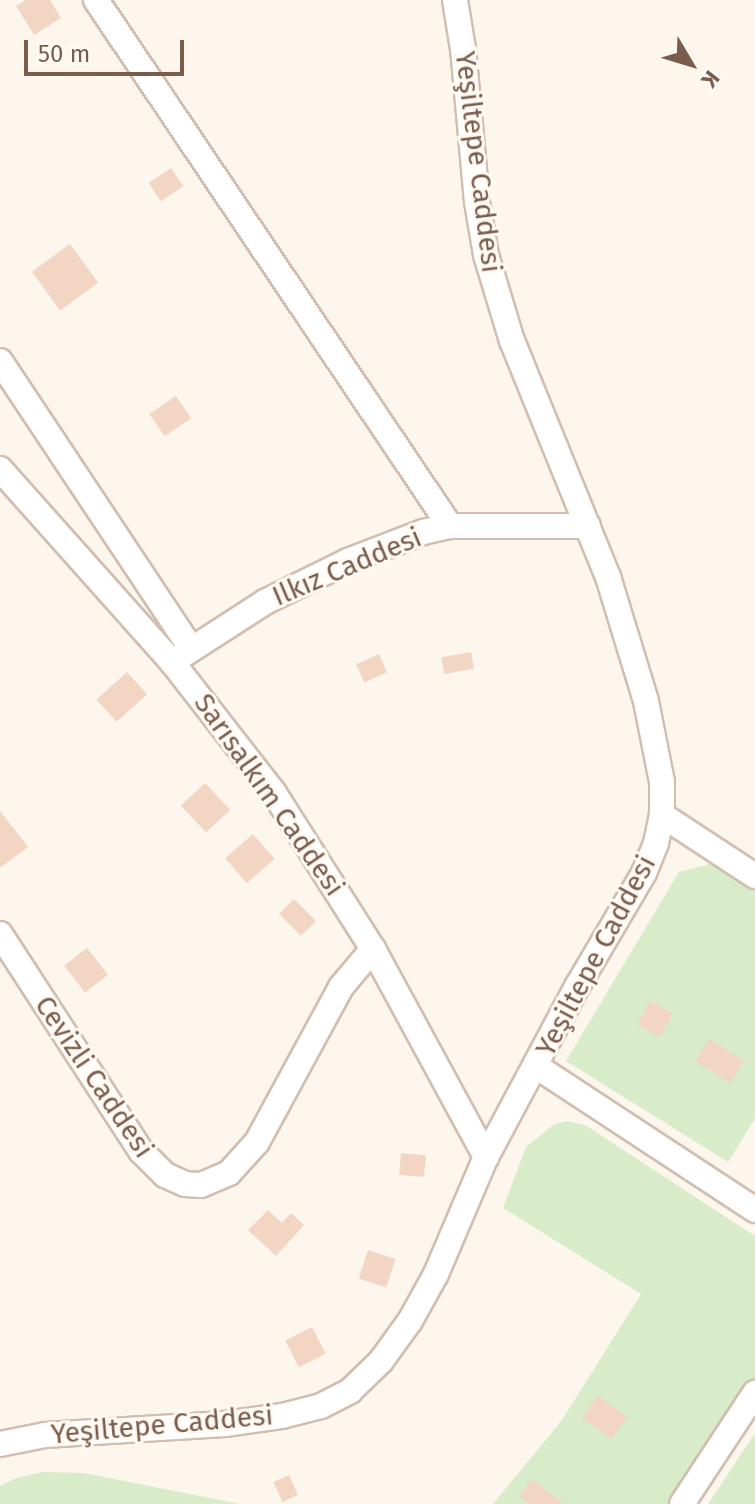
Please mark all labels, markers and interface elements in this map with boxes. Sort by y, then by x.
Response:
scale bar [28,24,188,74]
north arrow [651,24,731,104]
text: 50 m [38,40,90,68]
street label: Yeşiltepe Caddesi [448,49,508,275]
text: K [695,65,725,93]
street label: Ilkız Caddesi [267,521,427,613]
street label: Sarısalkım Caddesi [187,687,351,903]
street label: Yeşiltepe Caddesi [529,850,663,1062]
street label: Cevizli Caddesi [27,990,161,1164]
street label: Yeşiltepe Caddesi [50,1399,274,1451]

